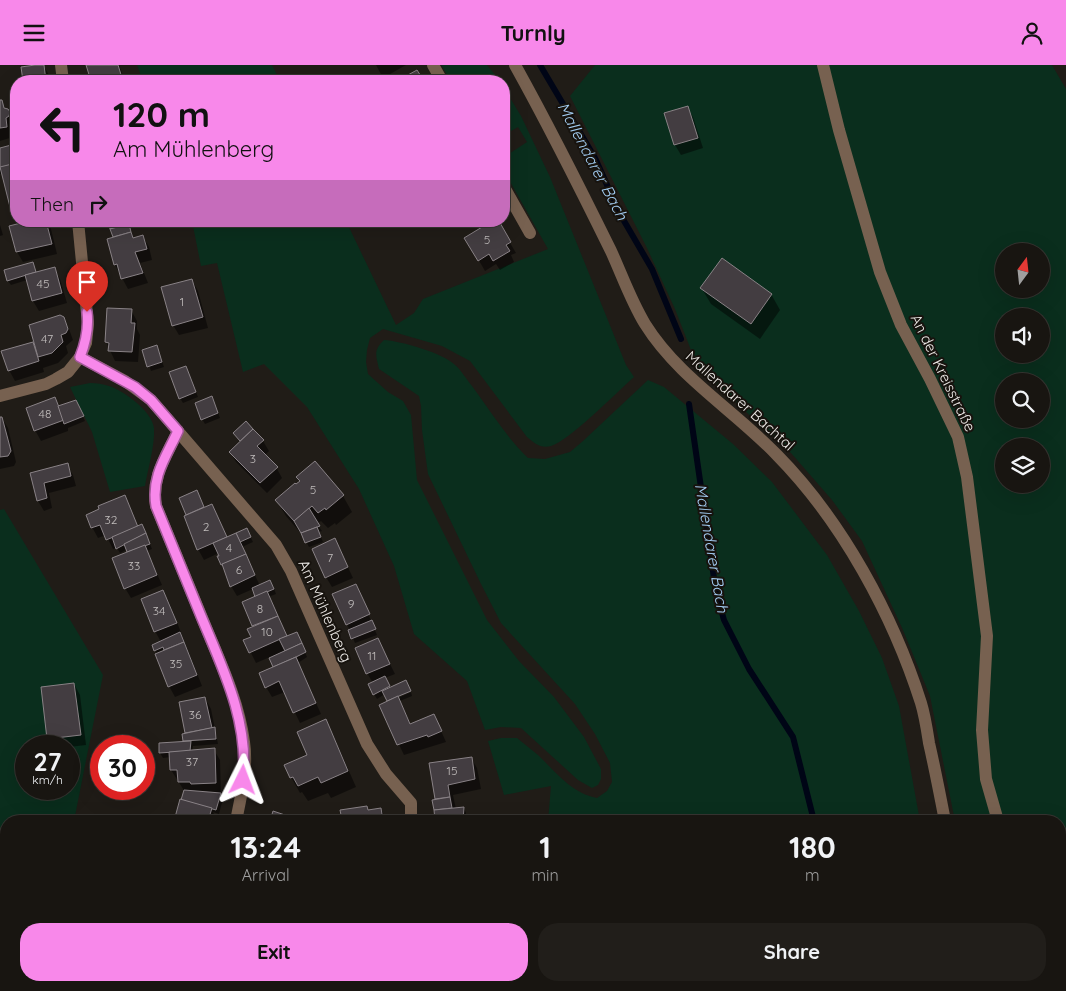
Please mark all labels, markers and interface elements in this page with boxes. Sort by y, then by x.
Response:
icon: menu [20,19,48,47]
text: Turnly [500,19,566,47]
icon: person [1018,19,1046,47]
text: 120 m [113,92,210,136]
icon: left [30,95,95,160]
water label: Mallendarer Bach [553,99,633,224]
text: Am Mühlenberg [113,135,274,163]
icon: right [84,190,112,218]
text: Then [30,192,74,216]
house number: 5 [484,232,490,247]
north arrow [995,243,1050,297]
map controls [995,243,1050,493]
pin [66,261,108,312]
icon: arrive [73,268,101,296]
house number: 45 [37,276,49,291]
house number: 1 [180,294,184,309]
button: sound [995,308,1050,363]
street label: An der Kreisstraße [907,311,980,435]
house number: 47 [41,331,53,346]
street label: Mallendarer Bachtal [682,347,799,455]
button: search [995,373,1050,428]
house number: 48 [39,406,51,421]
button: layers [995,438,1050,493]
house number: 3 [250,451,256,466]
house number: 5 [310,482,316,497]
water label: Mallendarer Bach [691,482,733,615]
house number: 32 [105,512,118,527]
house number: 2 [203,519,210,534]
house number: 4 [226,540,232,555]
house number: 7 [327,550,333,565]
street label: Am Mühlenberg [294,557,356,665]
house number: 33 [128,558,140,573]
house number: 6 [236,562,243,577]
house number: 9 [348,596,355,611]
house number: 8 [257,601,263,616]
house number: 34 [153,603,165,618]
house number: 10 [261,624,273,639]
house number: 11 [368,648,376,663]
house number: 35 [170,656,182,671]
house number: 36 [189,707,202,722]
speed limit sign: 30 [90,735,155,800]
text: 27 [34,746,61,777]
position arrow [216,753,268,805]
house number: 37 [186,754,198,769]
house number: 15 [447,763,457,778]
text: km/h [32,772,63,787]
text: 13:24 [230,828,301,866]
text: 1 [539,828,551,866]
text: 180 [789,828,836,866]
text: Arrival [242,865,290,885]
text: min [531,865,559,885]
text: m [805,865,820,885]
button: Exit [20,923,528,981]
button: Share [538,923,1046,981]

